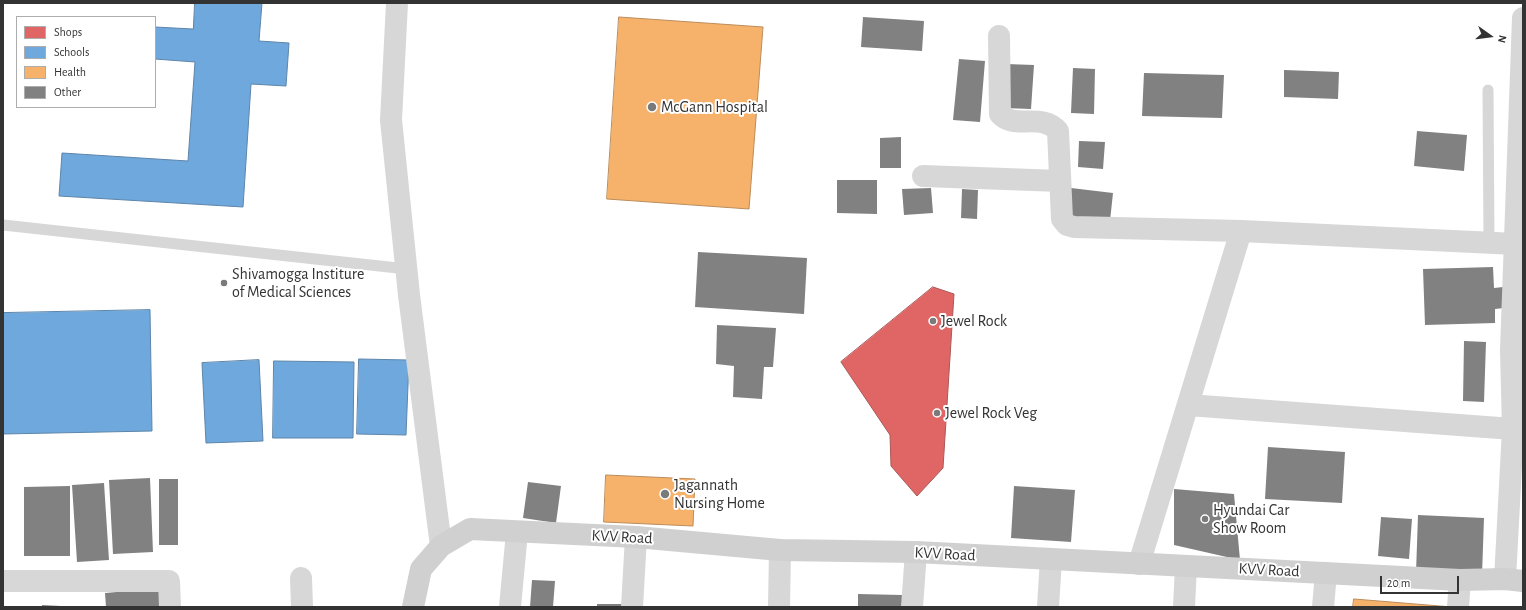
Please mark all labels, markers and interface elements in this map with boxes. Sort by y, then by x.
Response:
legend [16,16,156,108]
north arrow [1470,16,1510,56]
text: Shops [54,26,82,38]
text: N [1496,34,1508,44]
text: Schools [54,46,89,58]
text: Health [54,66,86,78]
text: Other [54,86,81,98]
place label: McGann Hospital [661,97,768,117]
marker: McGann Hospital [646,101,658,113]
place label: Shivamogga Institure of Medical Sciences [232,264,364,302]
marker: Shivamogga Institure of Medical Sciences [219,278,229,288]
place label: Jewel Rock [941,311,1007,331]
marker: Jewel Rock [928,316,938,326]
place label: Jewel Rock Veg [945,403,1037,423]
marker: Jewel Rock Veg [932,408,942,418]
place label: Jagannath Nursing Home [674,475,765,513]
marker: Jagannath Nursing Home [659,488,671,500]
place label: Hyundai Car Show Room [1213,500,1289,538]
marker: Hyundai Car Show Room [1200,514,1210,524]
street label: KVV Road [591,526,653,548]
street label: KVV Road [914,543,976,565]
street label: KVV Road [1238,559,1300,581]
scale bar [1382,568,1461,594]
text: 20 m [1387,577,1410,589]

